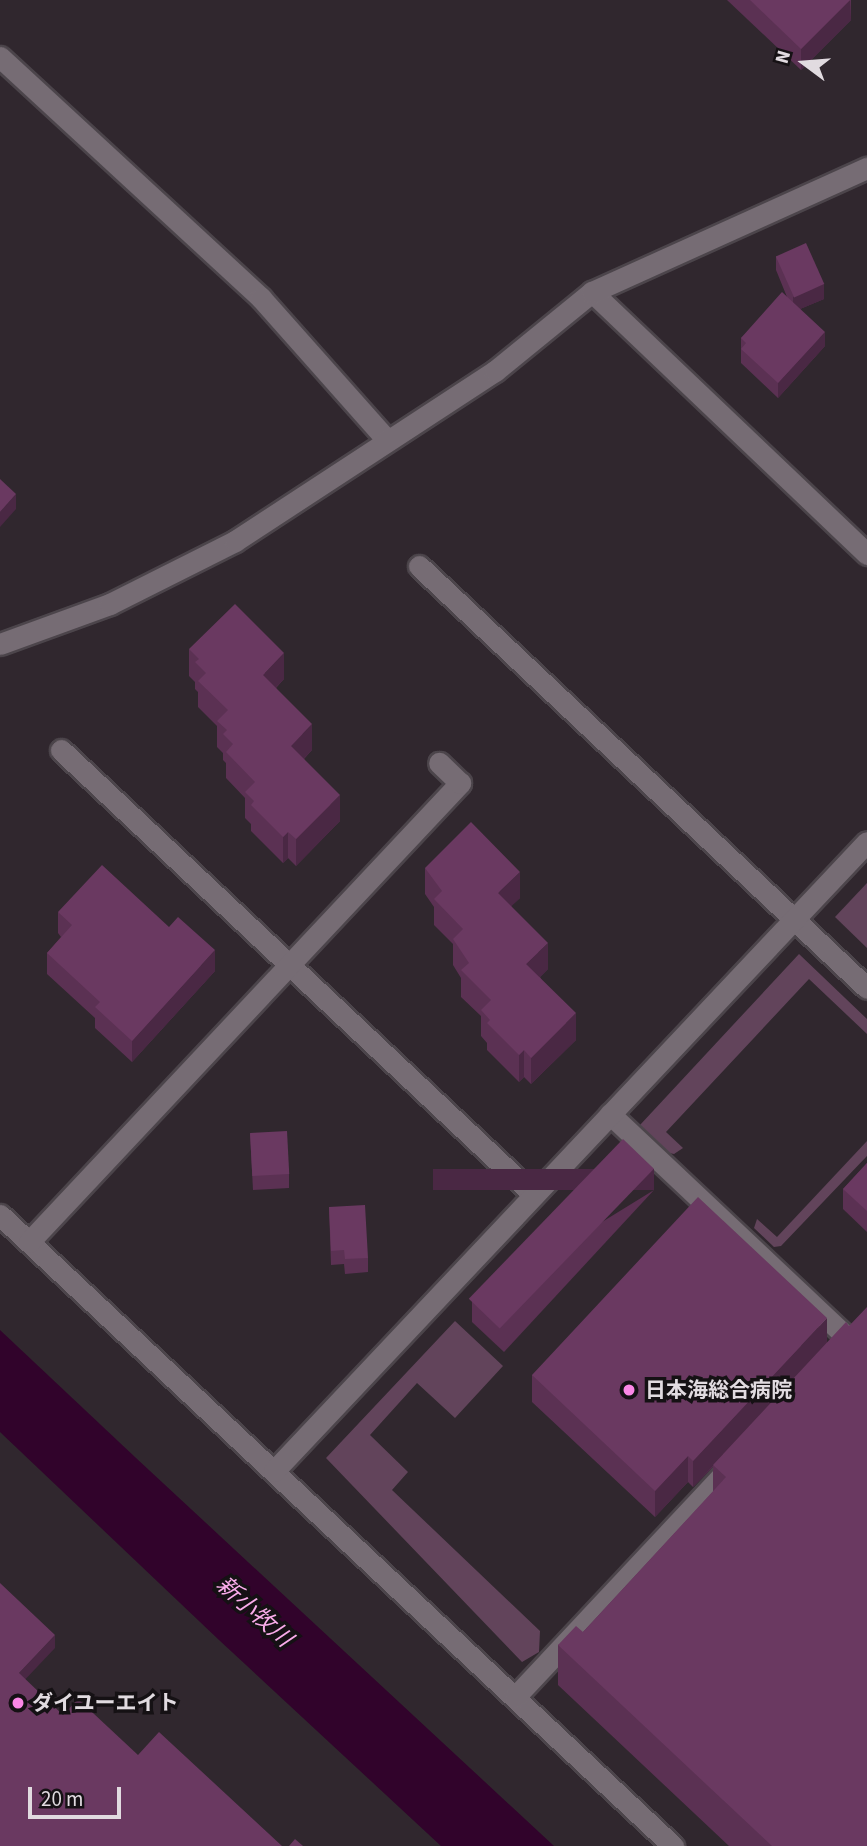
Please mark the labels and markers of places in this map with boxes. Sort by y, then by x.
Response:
place label: 日本海総合病院 [645,1377,792,1403]
marker: 日本海総合病院 [619,1380,639,1400]
place label: ダイユーエイト [32,1690,179,1716]
marker: ダイユーエイト [10,1695,26,1711]

